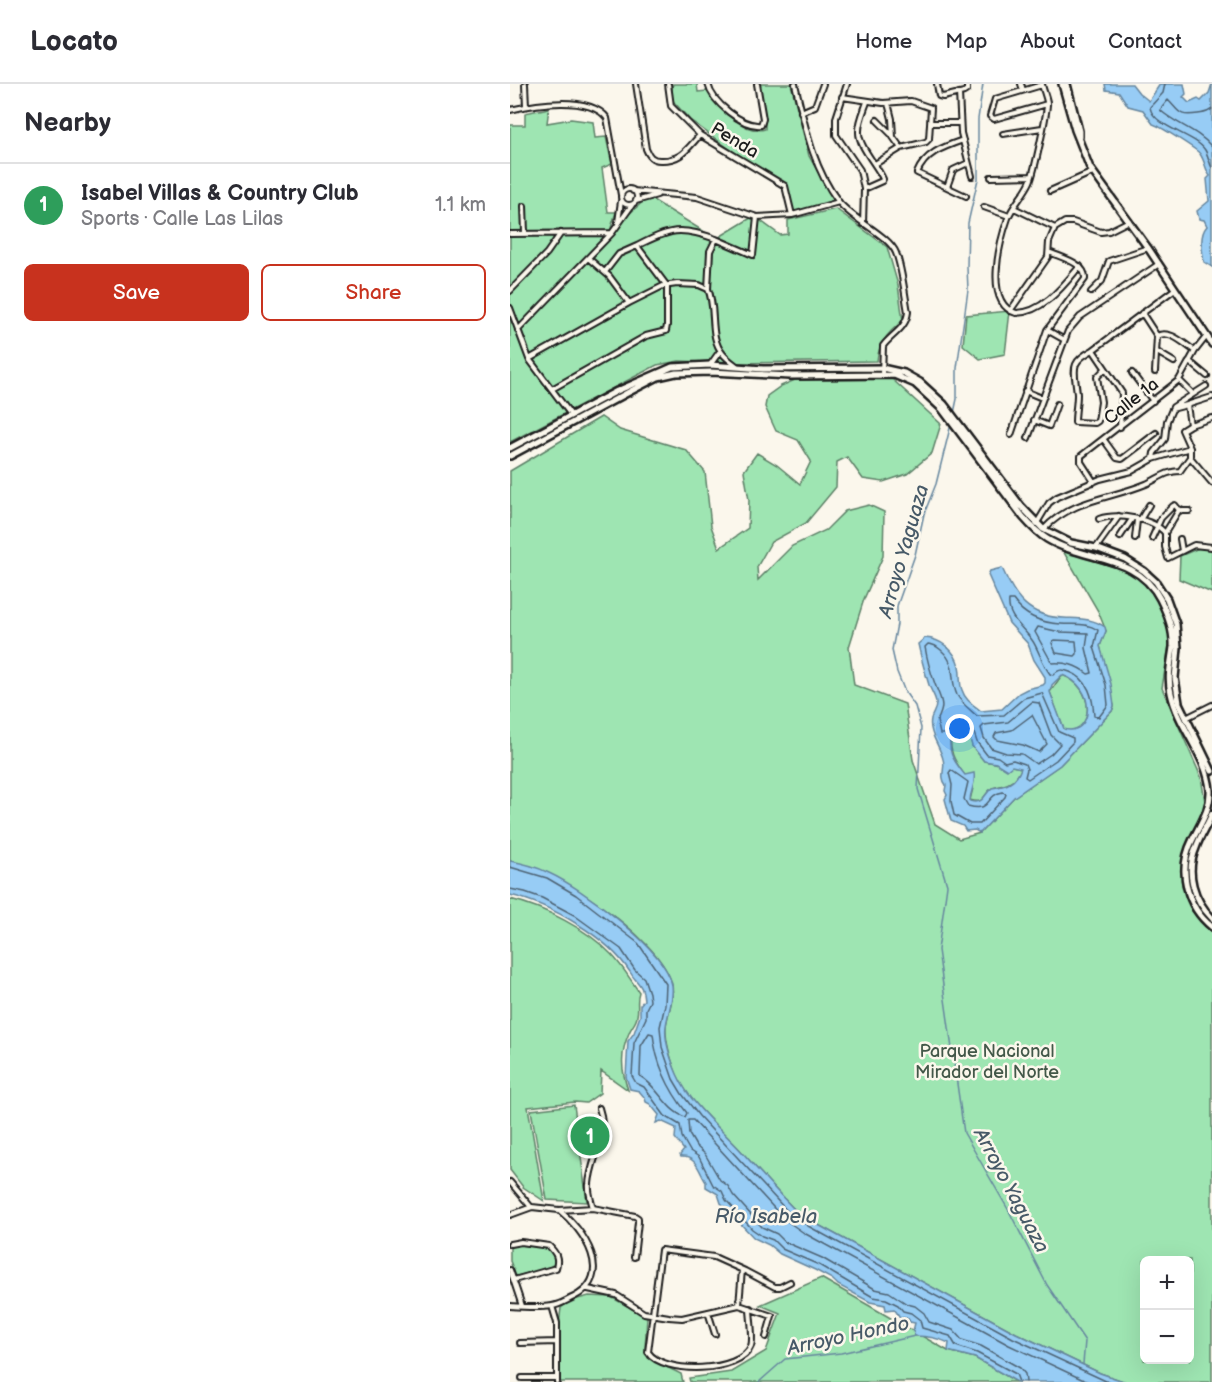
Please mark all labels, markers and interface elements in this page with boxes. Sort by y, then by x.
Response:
text: Locato [30,25,118,58]
text: Home [855,29,912,54]
text: Map [945,29,987,54]
text: About [1020,29,1075,54]
text: Contact [1108,29,1182,54]
text: Nearby [24,108,111,139]
street label: Penda [707,118,762,163]
text: Isabel Villas & Country Club [81,180,359,207]
text: 1 [39,193,48,217]
text: 1.1 km [435,193,486,217]
text: Sports · Calle Las Lilas [81,207,283,231]
button: Save [24,264,249,321]
button: Share [261,264,486,321]
street label: Calle 1a [1100,374,1163,429]
water label: Arroyo Yaguaza [873,482,934,622]
your location [945,714,974,743]
park label: Parque Nacional Mirador del Norte [915,1041,1059,1083]
pin: 1 [570,1114,610,1158]
water label: Arroyo Yaguaza [968,1123,1054,1257]
water label: Río Isabela [715,1205,817,1229]
map controls [1140,1256,1194,1364]
button: + [1140,1256,1194,1310]
button: − [1140,1310,1194,1364]
water label: Arroyo Hondo [784,1311,911,1361]

